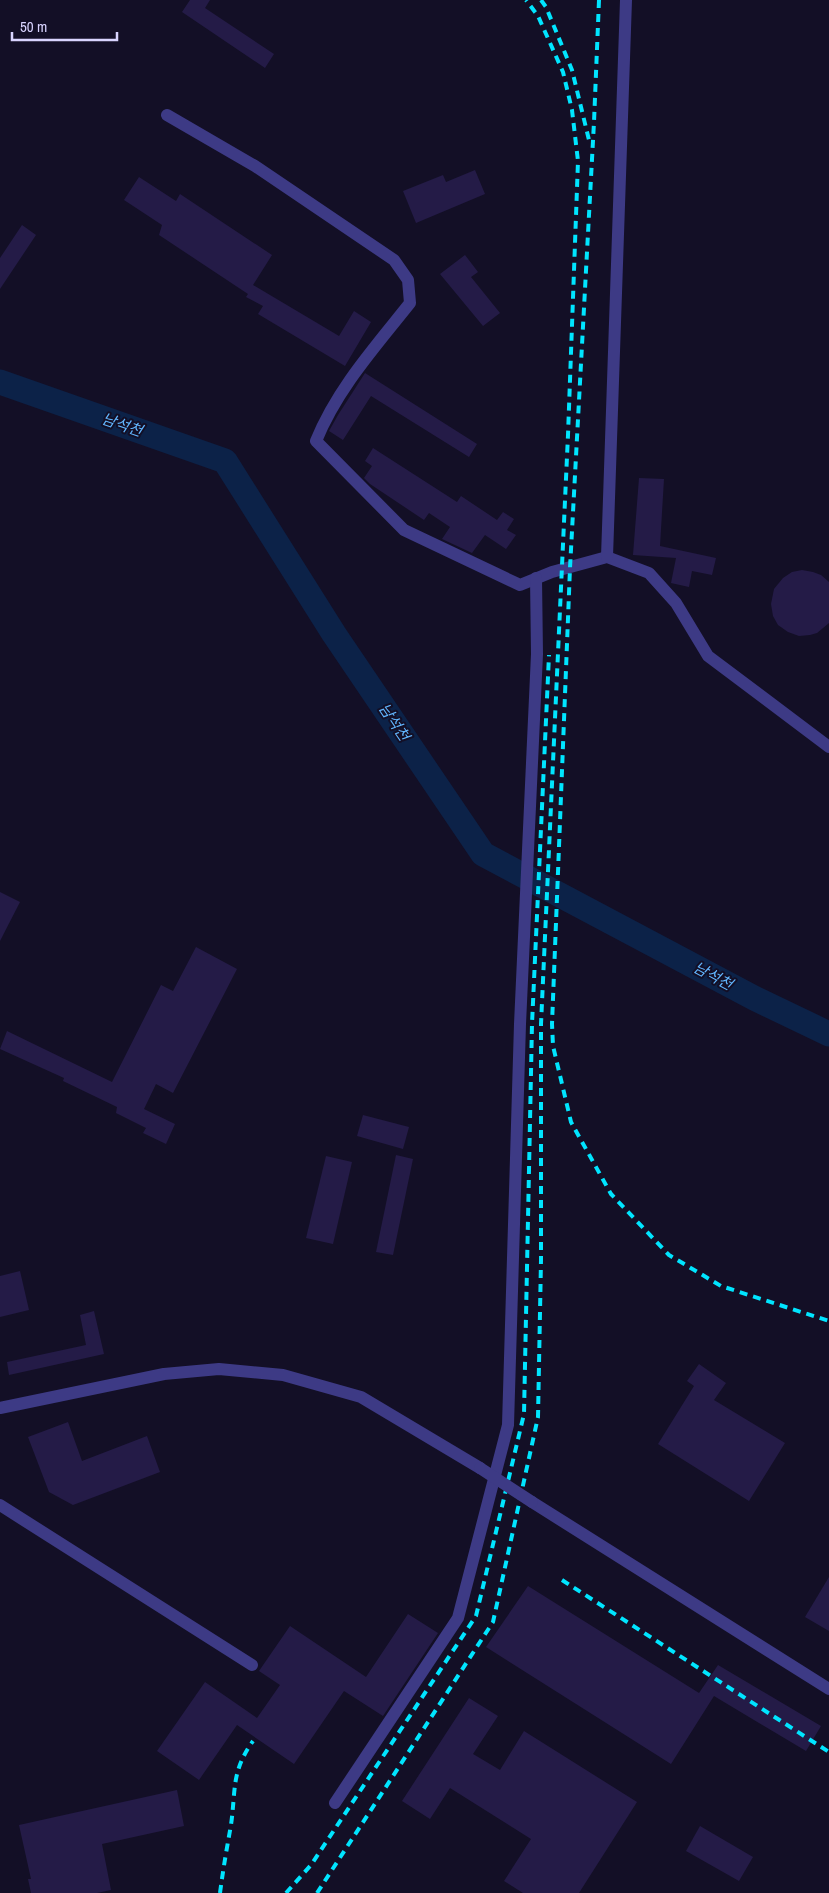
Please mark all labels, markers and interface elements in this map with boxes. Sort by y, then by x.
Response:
scale bar [12,10,118,42]
text: 50 m [20,16,47,37]
water label: 남석천 [99,408,147,442]
water label: 남석천 [374,699,416,747]
water label: 남석천 [690,957,738,996]

